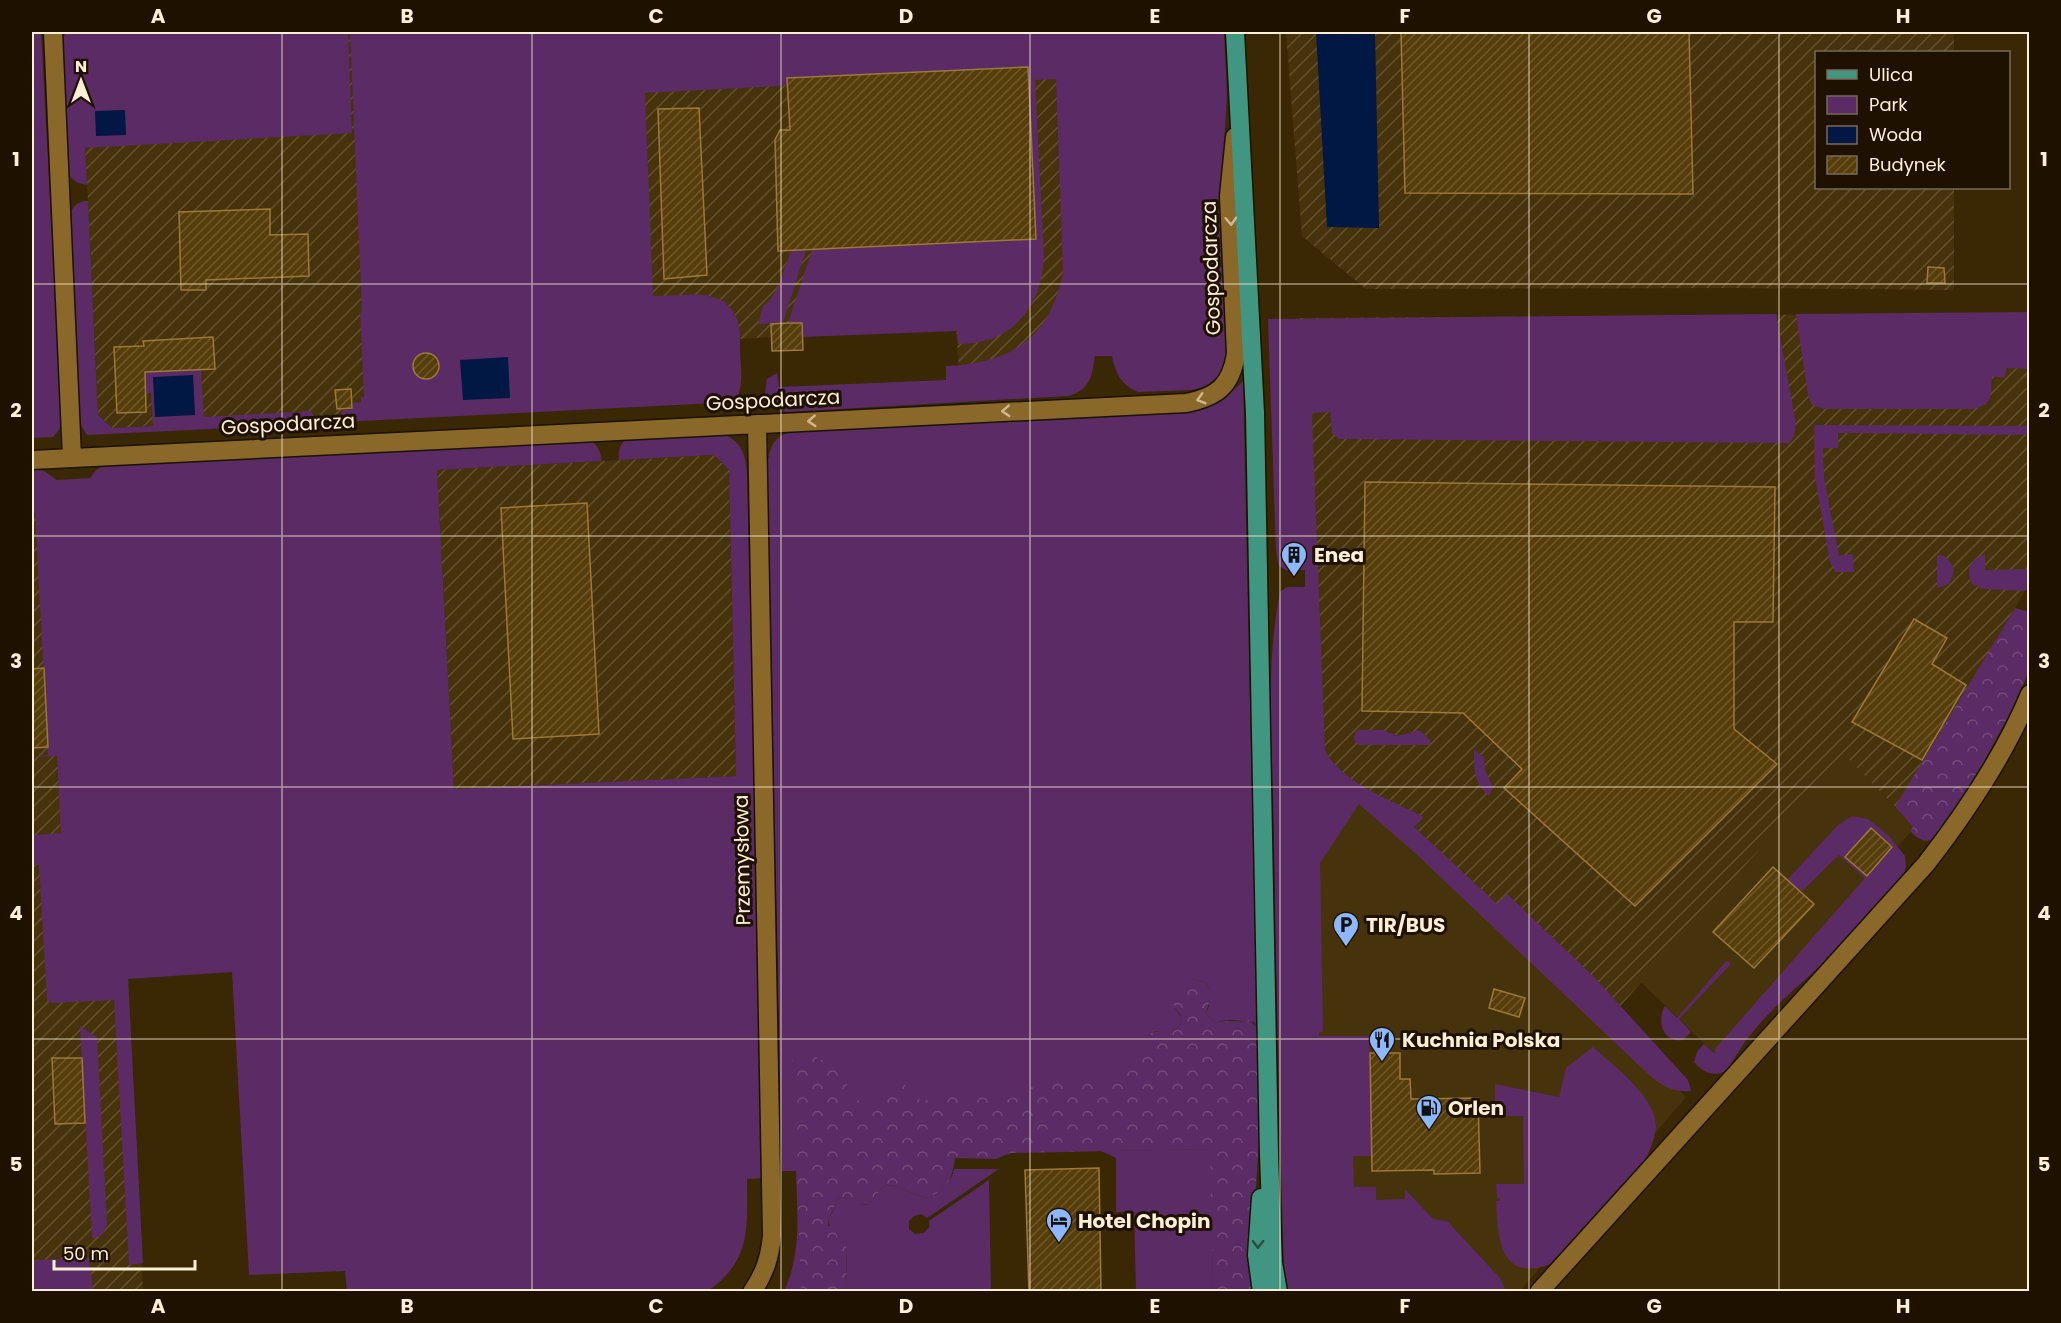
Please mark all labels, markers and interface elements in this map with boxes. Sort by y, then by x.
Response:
text: A [151,2,166,30]
text: B [400,2,414,30]
text: C [648,2,664,30]
text: D [899,2,913,30]
text: E [1150,2,1160,30]
text: F [1400,2,1411,30]
text: G [1646,2,1662,30]
text: H [1896,2,1910,30]
north arrow [51,51,111,111]
legend [1815,51,2010,189]
text: N [75,55,87,78]
text: Ulica [1869,62,1913,87]
text: Park [1869,92,1908,117]
text: Woda [1869,122,1922,147]
text: 1 [12,145,20,173]
text: 1 [2040,145,2048,173]
text: Budynek [1869,152,1947,177]
street label: Gospodarcza [1195,200,1227,336]
one-way arrow [1224,217,1237,226]
street label: Gospodarcza [705,383,841,417]
one-way arrow [1196,392,1206,405]
text: 2 [10,396,22,424]
text: 2 [2038,396,2050,424]
one-way arrow [1002,405,1011,418]
street label: Gospodarcza [220,407,356,441]
one-way arrow [807,414,816,427]
building icon: Enea [1279,540,1309,578]
place label: Enea [1314,541,1364,569]
text: 3 [10,647,22,675]
text: 3 [2038,647,2050,675]
street label: Przemysłowa [727,794,757,926]
text: 4 [9,899,23,927]
text: 4 [2037,899,2051,927]
parking icon: TIR/BUS [1331,910,1361,948]
place label: TIR/BUS [1366,911,1445,939]
restaurant icon: Kuchnia Polska [1367,1025,1397,1063]
place label: Kuchnia Polska [1402,1026,1560,1054]
fuel station icon: Orlen [1414,1093,1444,1131]
place label: Orlen [1448,1094,1504,1122]
text: 5 [10,1150,23,1178]
text: 5 [2038,1150,2051,1178]
hotel icon: Hotel Chopin [1044,1206,1074,1244]
place label: Hotel Chopin [1078,1207,1210,1235]
scale bar [54,1233,195,1271]
one-way arrow [1251,1240,1264,1249]
text: 50 m [63,1241,109,1266]
text: A [151,1292,166,1320]
text: B [400,1292,414,1320]
text: C [648,1292,664,1320]
text: D [899,1292,913,1320]
text: E [1150,1292,1160,1320]
text: F [1400,1292,1411,1320]
text: G [1646,1292,1662,1320]
text: H [1896,1292,1910,1320]

